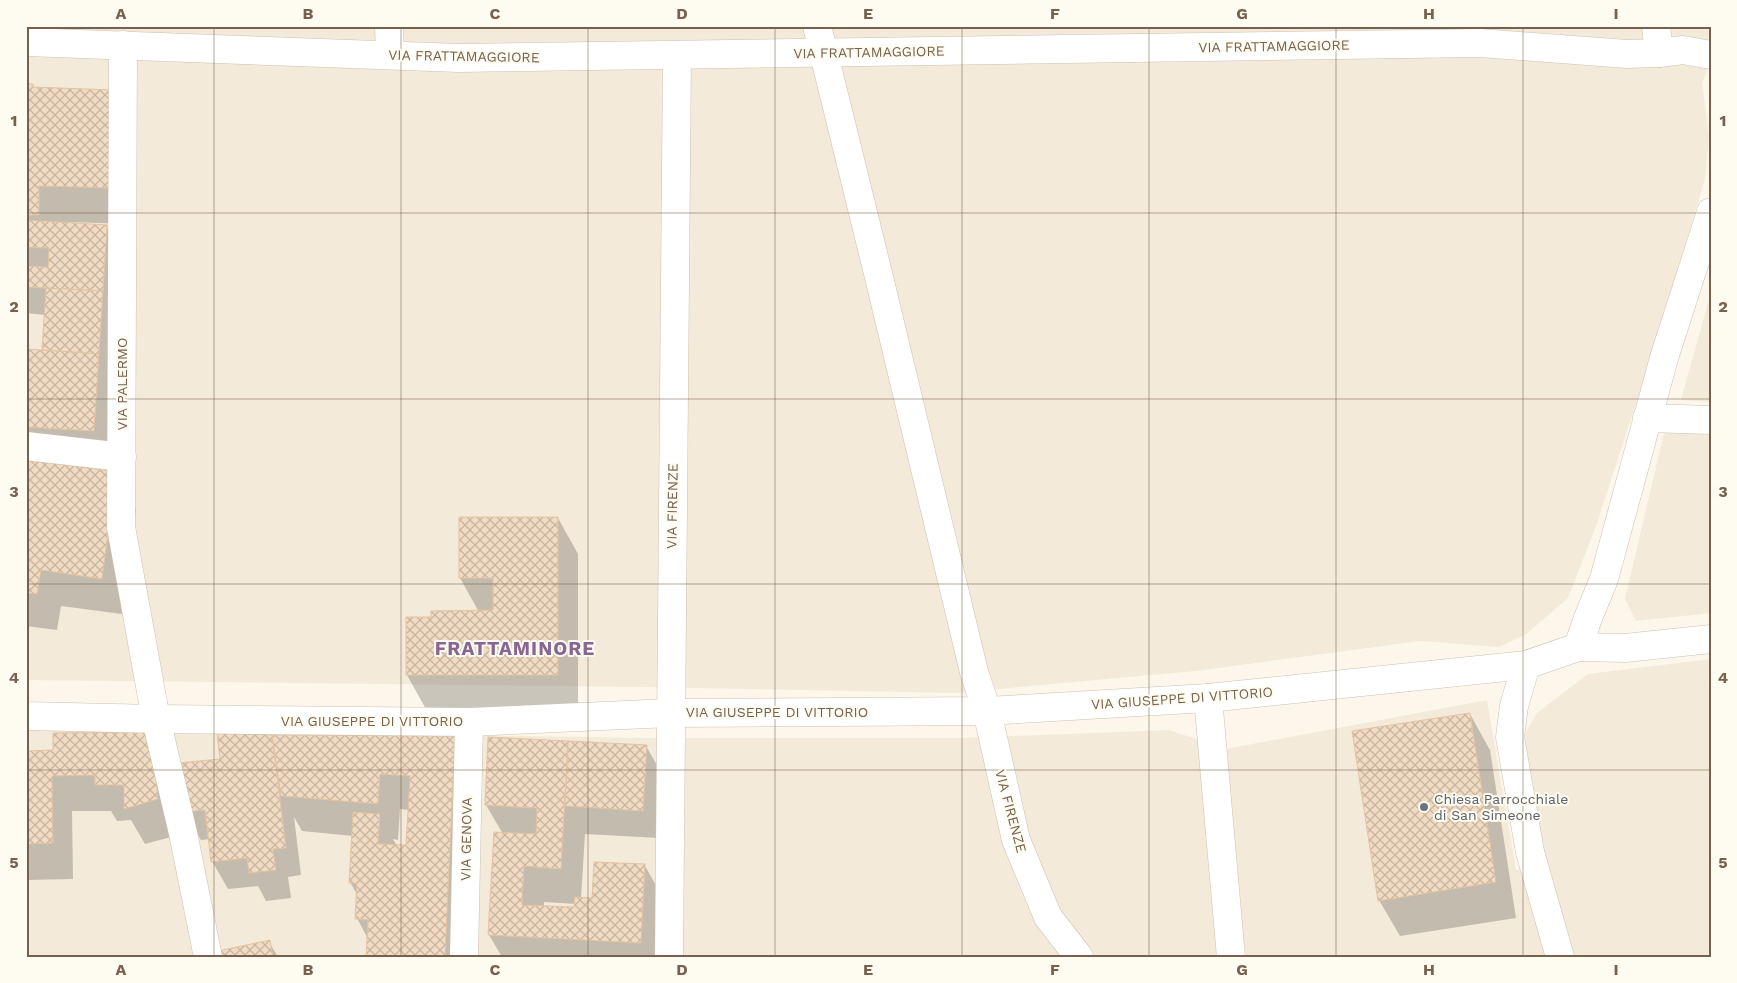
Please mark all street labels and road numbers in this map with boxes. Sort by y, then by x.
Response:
street label: VIA FRATTAMAGGIORE [1198,37,1350,55]
street label: VIA FRATTAMAGGIORE [793,43,945,61]
street label: VIA FRATTAMAGGIORE [388,47,540,65]
street label: VIA PALERMO [114,338,130,430]
street label: VIA FIRENZE [663,463,681,549]
street label: VIA GIUSEPPE DI VITTORIO [1091,684,1273,712]
street label: VIA GIUSEPPE DI VITTORIO [686,704,868,720]
street label: VIA GIUSEPPE DI VITTORIO [281,713,463,729]
street label: VIA FIRENZE [992,768,1030,854]
street label: VIA GENOVA [457,797,475,881]

